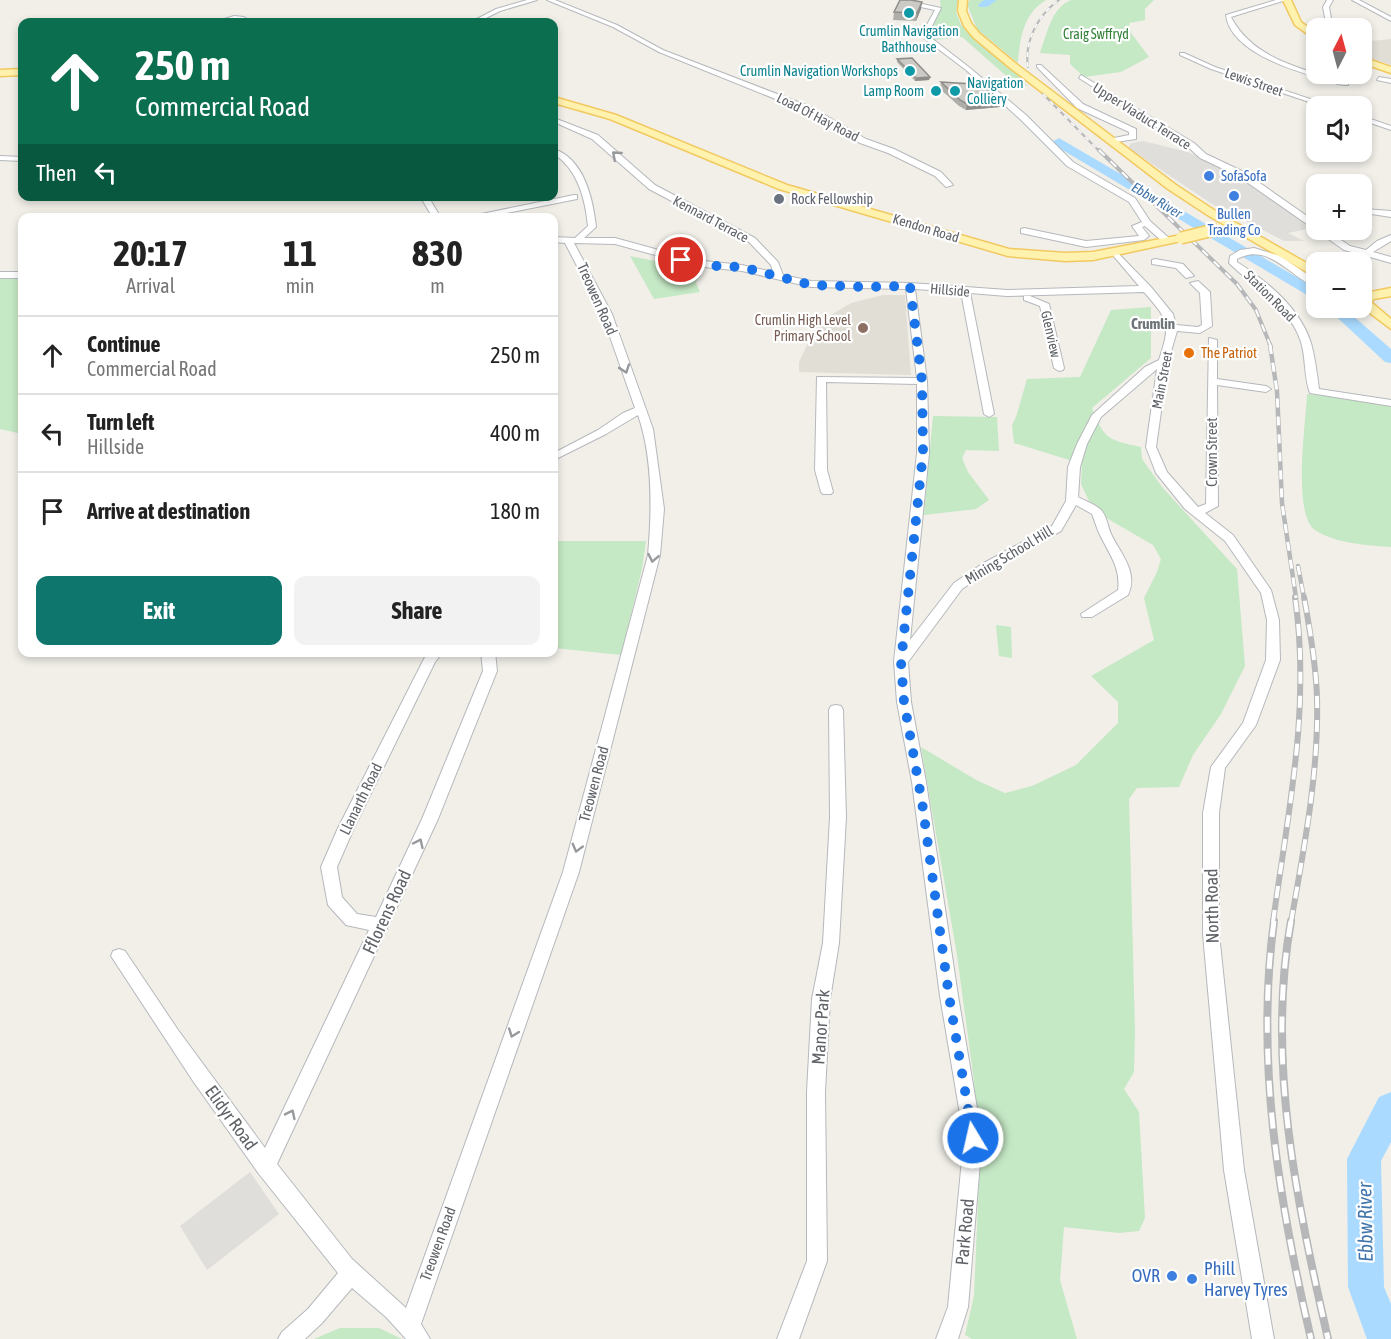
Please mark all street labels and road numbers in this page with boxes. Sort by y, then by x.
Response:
street label: Lewis Street [1223,65,1285,99]
street label: Upper Viaduct Terrace [1090,79,1194,153]
street label: Load Of Hay Road [774,89,862,145]
street label: Kennard Terrace [670,192,752,246]
street label: Kendon Road [891,210,961,246]
street label: Treowen Road [574,260,621,338]
street label: Station Road [1241,267,1299,325]
street label: Hillside [929,280,971,300]
street label: Glenview [1038,309,1064,360]
street label: Main Street [1149,350,1175,410]
street label: Crown Street [1203,417,1220,487]
street label: Mining School Hill [962,522,1056,587]
street label: Treowen Road [575,744,612,823]
street label: Llanarth Road [336,760,385,837]
street label: Fflorens Road [358,866,415,957]
street label: North Road [1200,868,1223,944]
street label: Manor Park [807,989,834,1065]
street label: Elidyr Road [201,1081,262,1154]
street label: Park Road [951,1198,978,1266]
street label: Treowen Road [416,1205,459,1283]

